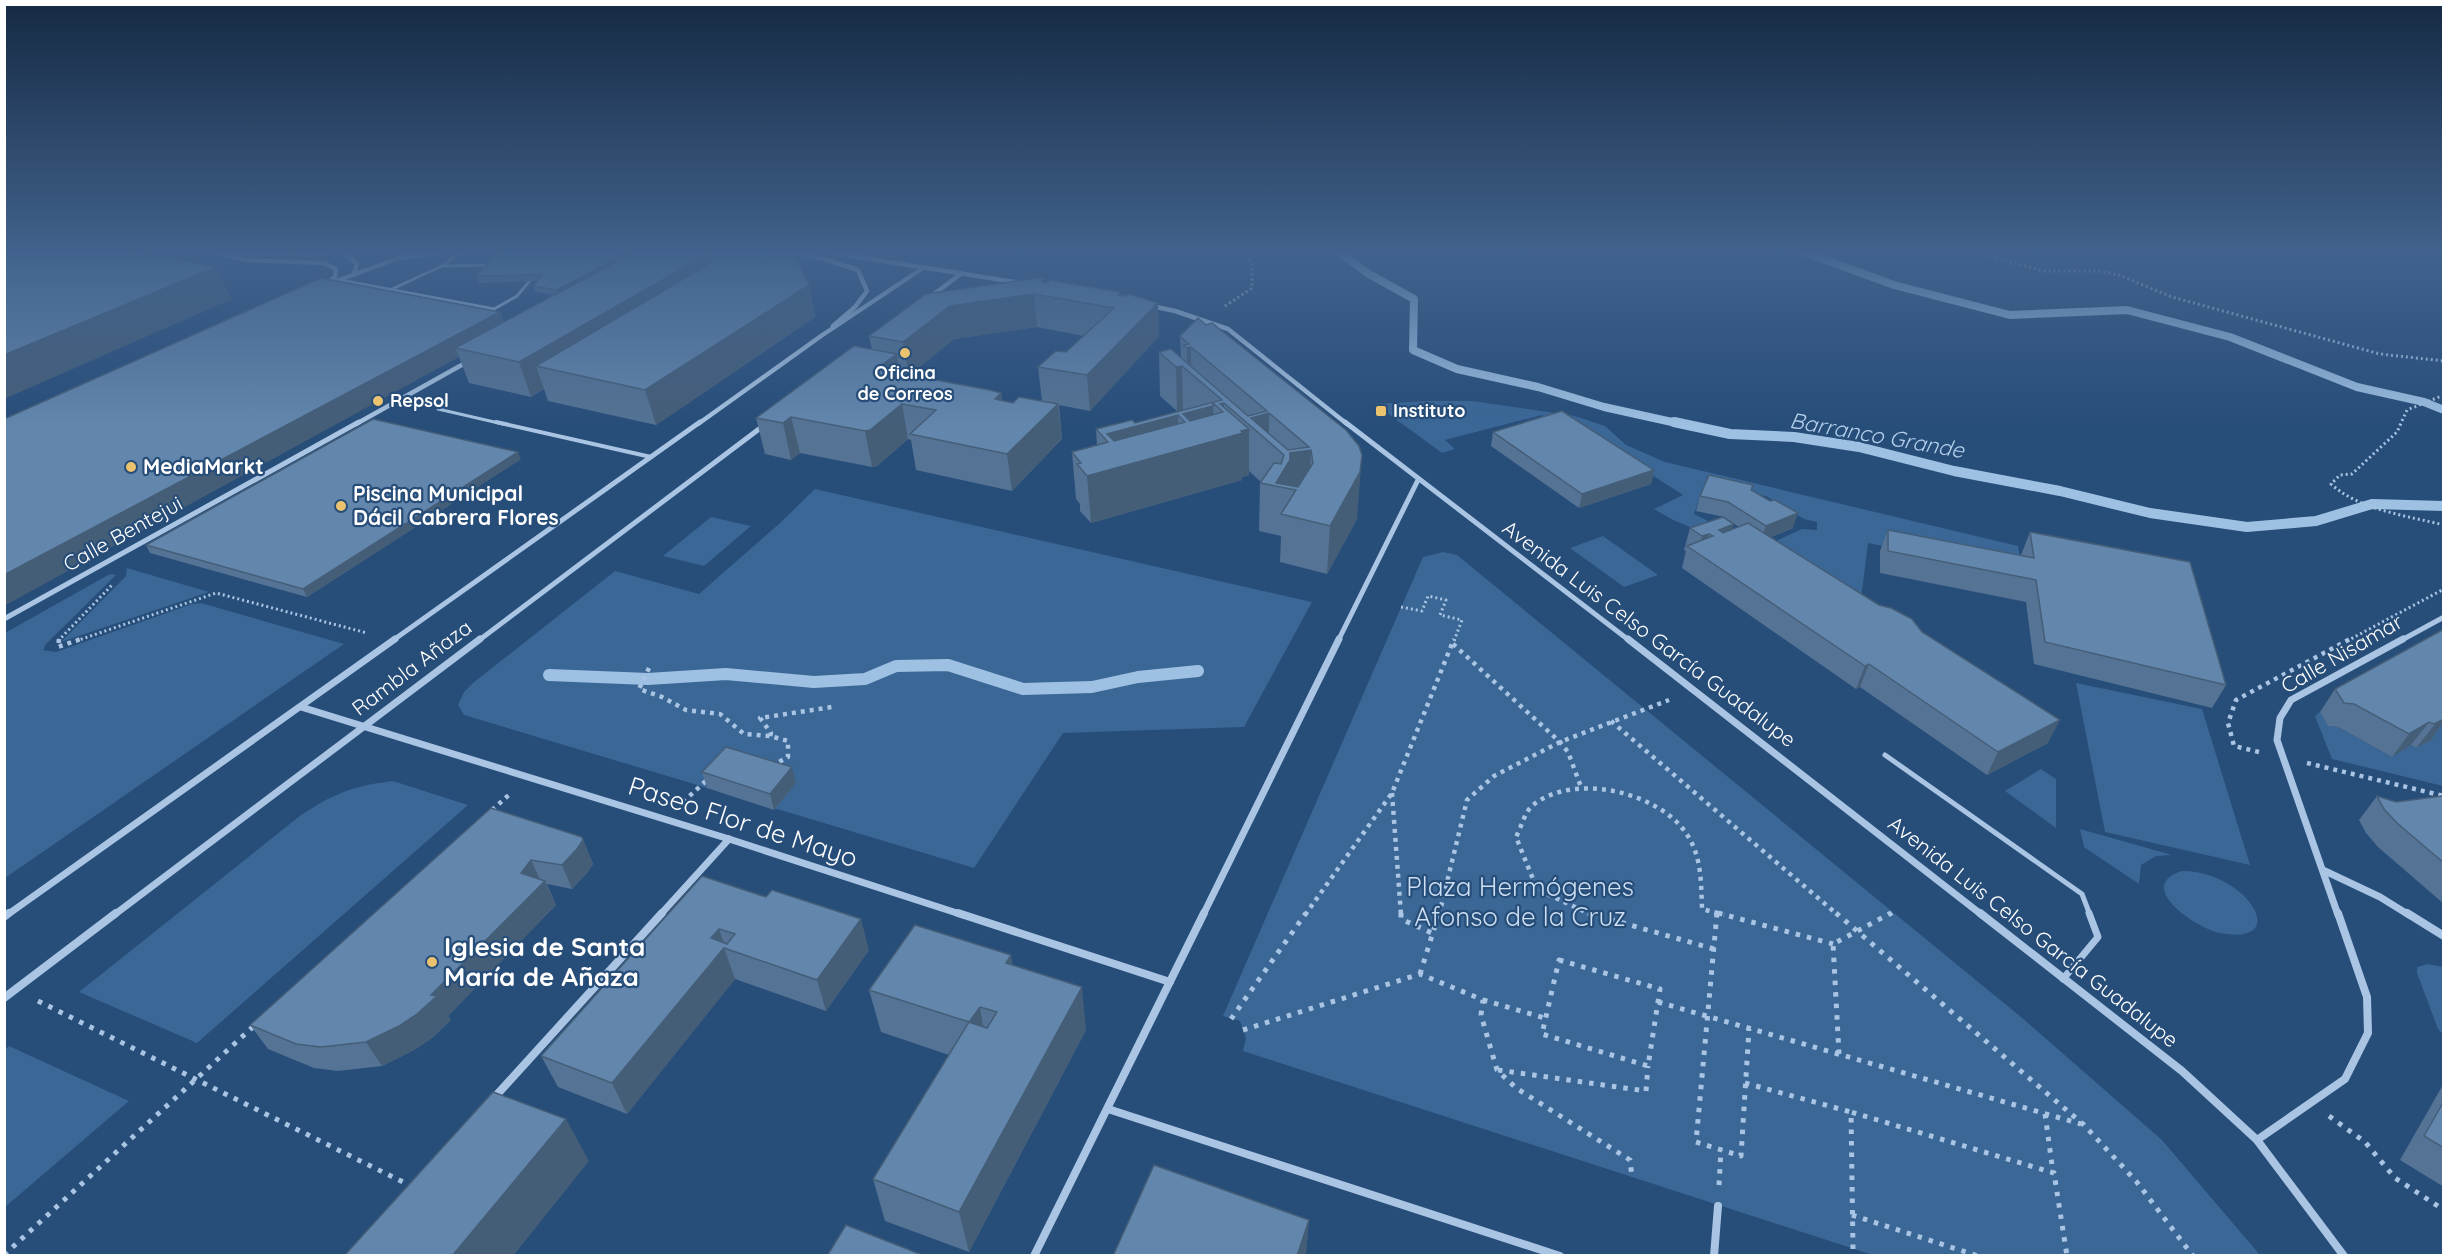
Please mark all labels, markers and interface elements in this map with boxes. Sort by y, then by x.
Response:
marker: Oficina de Correos [898,346,912,360]
place label: Oficina de Correos [857,361,953,405]
place label: Repsol [390,389,449,412]
marker: Repsol [371,394,385,408]
place label: Instituto [1393,399,1465,422]
marker: Instituto [1374,404,1388,418]
water label: Barranco Grande [1788,406,1968,464]
place label: MediaMarkt [143,453,264,479]
marker: MediaMarkt [124,460,138,474]
place label: Piscina Municipal Dácil Cabrera Flores [353,480,559,530]
street label: Calle Bentejui [58,490,187,577]
marker: Piscina Municipal Dácil Cabrera Flores [334,499,348,513]
street label: Avenida Luis Celso García Guadalupe [1498,514,1801,752]
street label: Calle Nisamar [2276,608,2407,698]
street label: Rambla Añaza [346,614,476,721]
street label: Paseo Flor de Mayo [624,769,862,874]
street label: Avenida Luis Celso García Guadalupe [1884,810,2184,1052]
park label: Plaza Hermógenes Afonso de la Cruz [1406,870,1634,933]
place label: Iglesia de Santa María de Añaza [444,930,645,993]
marker: Iglesia de Santa María de Añaza [425,955,439,969]

